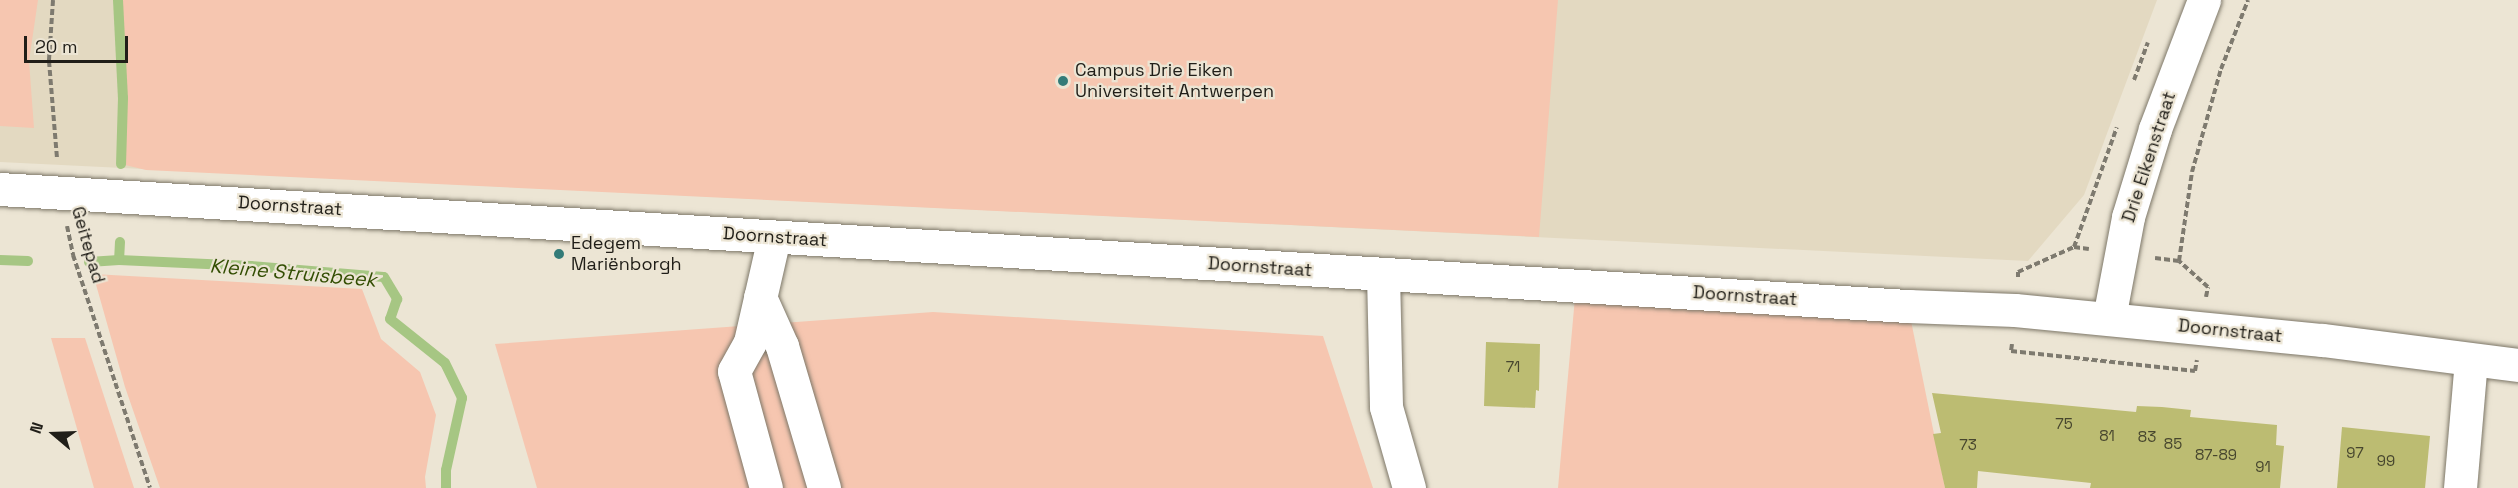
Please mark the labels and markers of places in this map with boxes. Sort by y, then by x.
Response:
place label: Campus Drie Eiken Universiteit Antwerpen [1075,60,1274,103]
marker: Campus Drie Eiken Universiteit Antwerpen [1056,74,1070,88]
place label: Edegem Mariënborgh [571,233,682,276]
marker: Edegem Mariënborgh [552,247,566,261]

